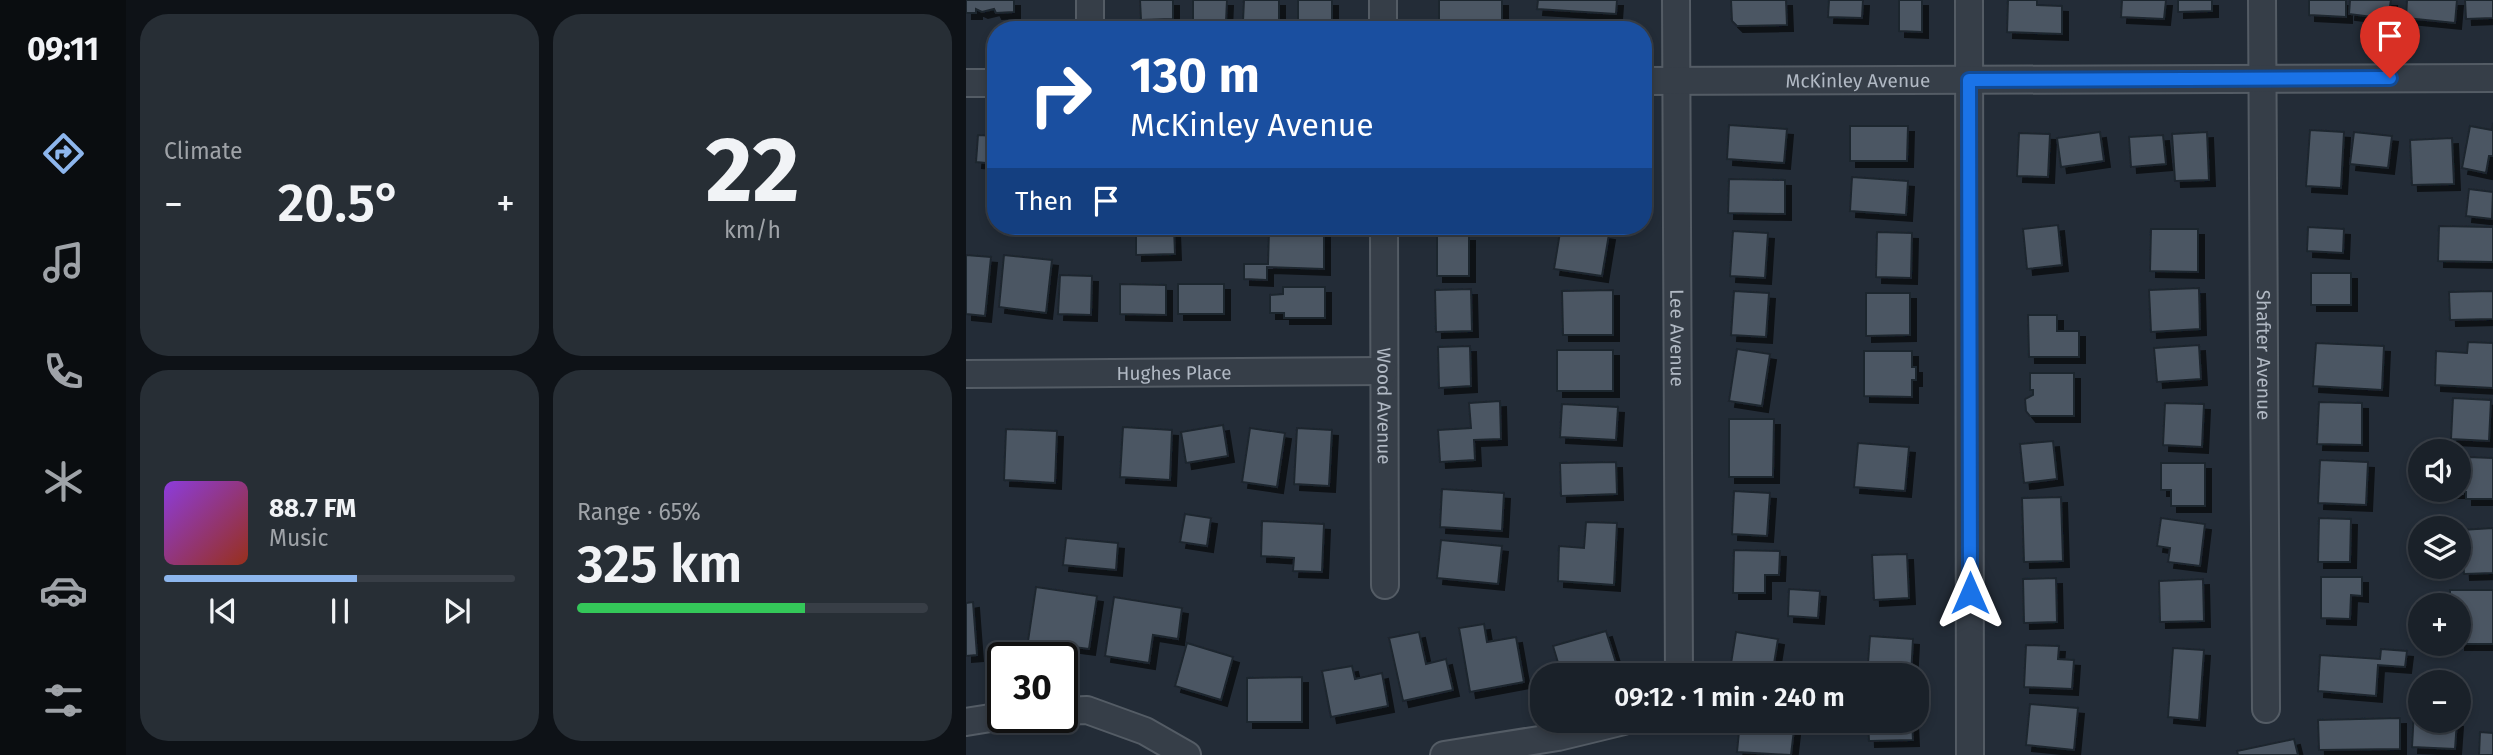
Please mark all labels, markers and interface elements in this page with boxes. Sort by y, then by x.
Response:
pin [2360,6,2420,78]
icon: arrive [2371,17,2409,55]
text: 09:11 [27,30,99,68]
text: 130 m [1130,46,1260,105]
icon: right [1015,49,1106,140]
street label: McKinley Avenue [1786,69,1930,92]
text: McKinley Avenue [1130,106,1374,144]
text: 22 [705,116,800,225]
icon: directions [39,129,88,178]
text: Climate [164,137,243,165]
text: 20.5° [278,172,401,235]
text: − [164,181,183,227]
text: + [496,181,515,227]
icon: arrive [1087,182,1125,220]
text: Then [1015,186,1073,217]
text: km/h [724,216,781,244]
icon: music [39,238,88,287]
street label: Lee Avenue [1665,289,1689,387]
street label: Shafter Avenue [2252,290,2275,420]
icon: phone [39,347,88,396]
street label: Wood Avenue [1372,347,1396,465]
street label: Hughes Place [1116,361,1232,385]
map controls [2408,439,2471,733]
button: sound [2408,439,2471,502]
icon: climate [39,457,88,506]
text: 88.7 FM [269,493,356,524]
text: Range · 65% [577,498,701,526]
button: layers [2408,516,2471,579]
text: Music [269,524,329,552]
text: 325 km [577,533,742,596]
position arrow [1933,556,2007,630]
icon: car [39,566,88,615]
icon: previous [204,592,242,630]
icon: pause [321,592,359,630]
icon: next [438,592,476,630]
button: + [2408,593,2471,656]
speed limit sign: 30 [987,642,1078,733]
button: − [2408,670,2471,733]
icon: filters [39,676,88,725]
text: 09:12 · 1 min · 240 m [1614,682,1845,713]

